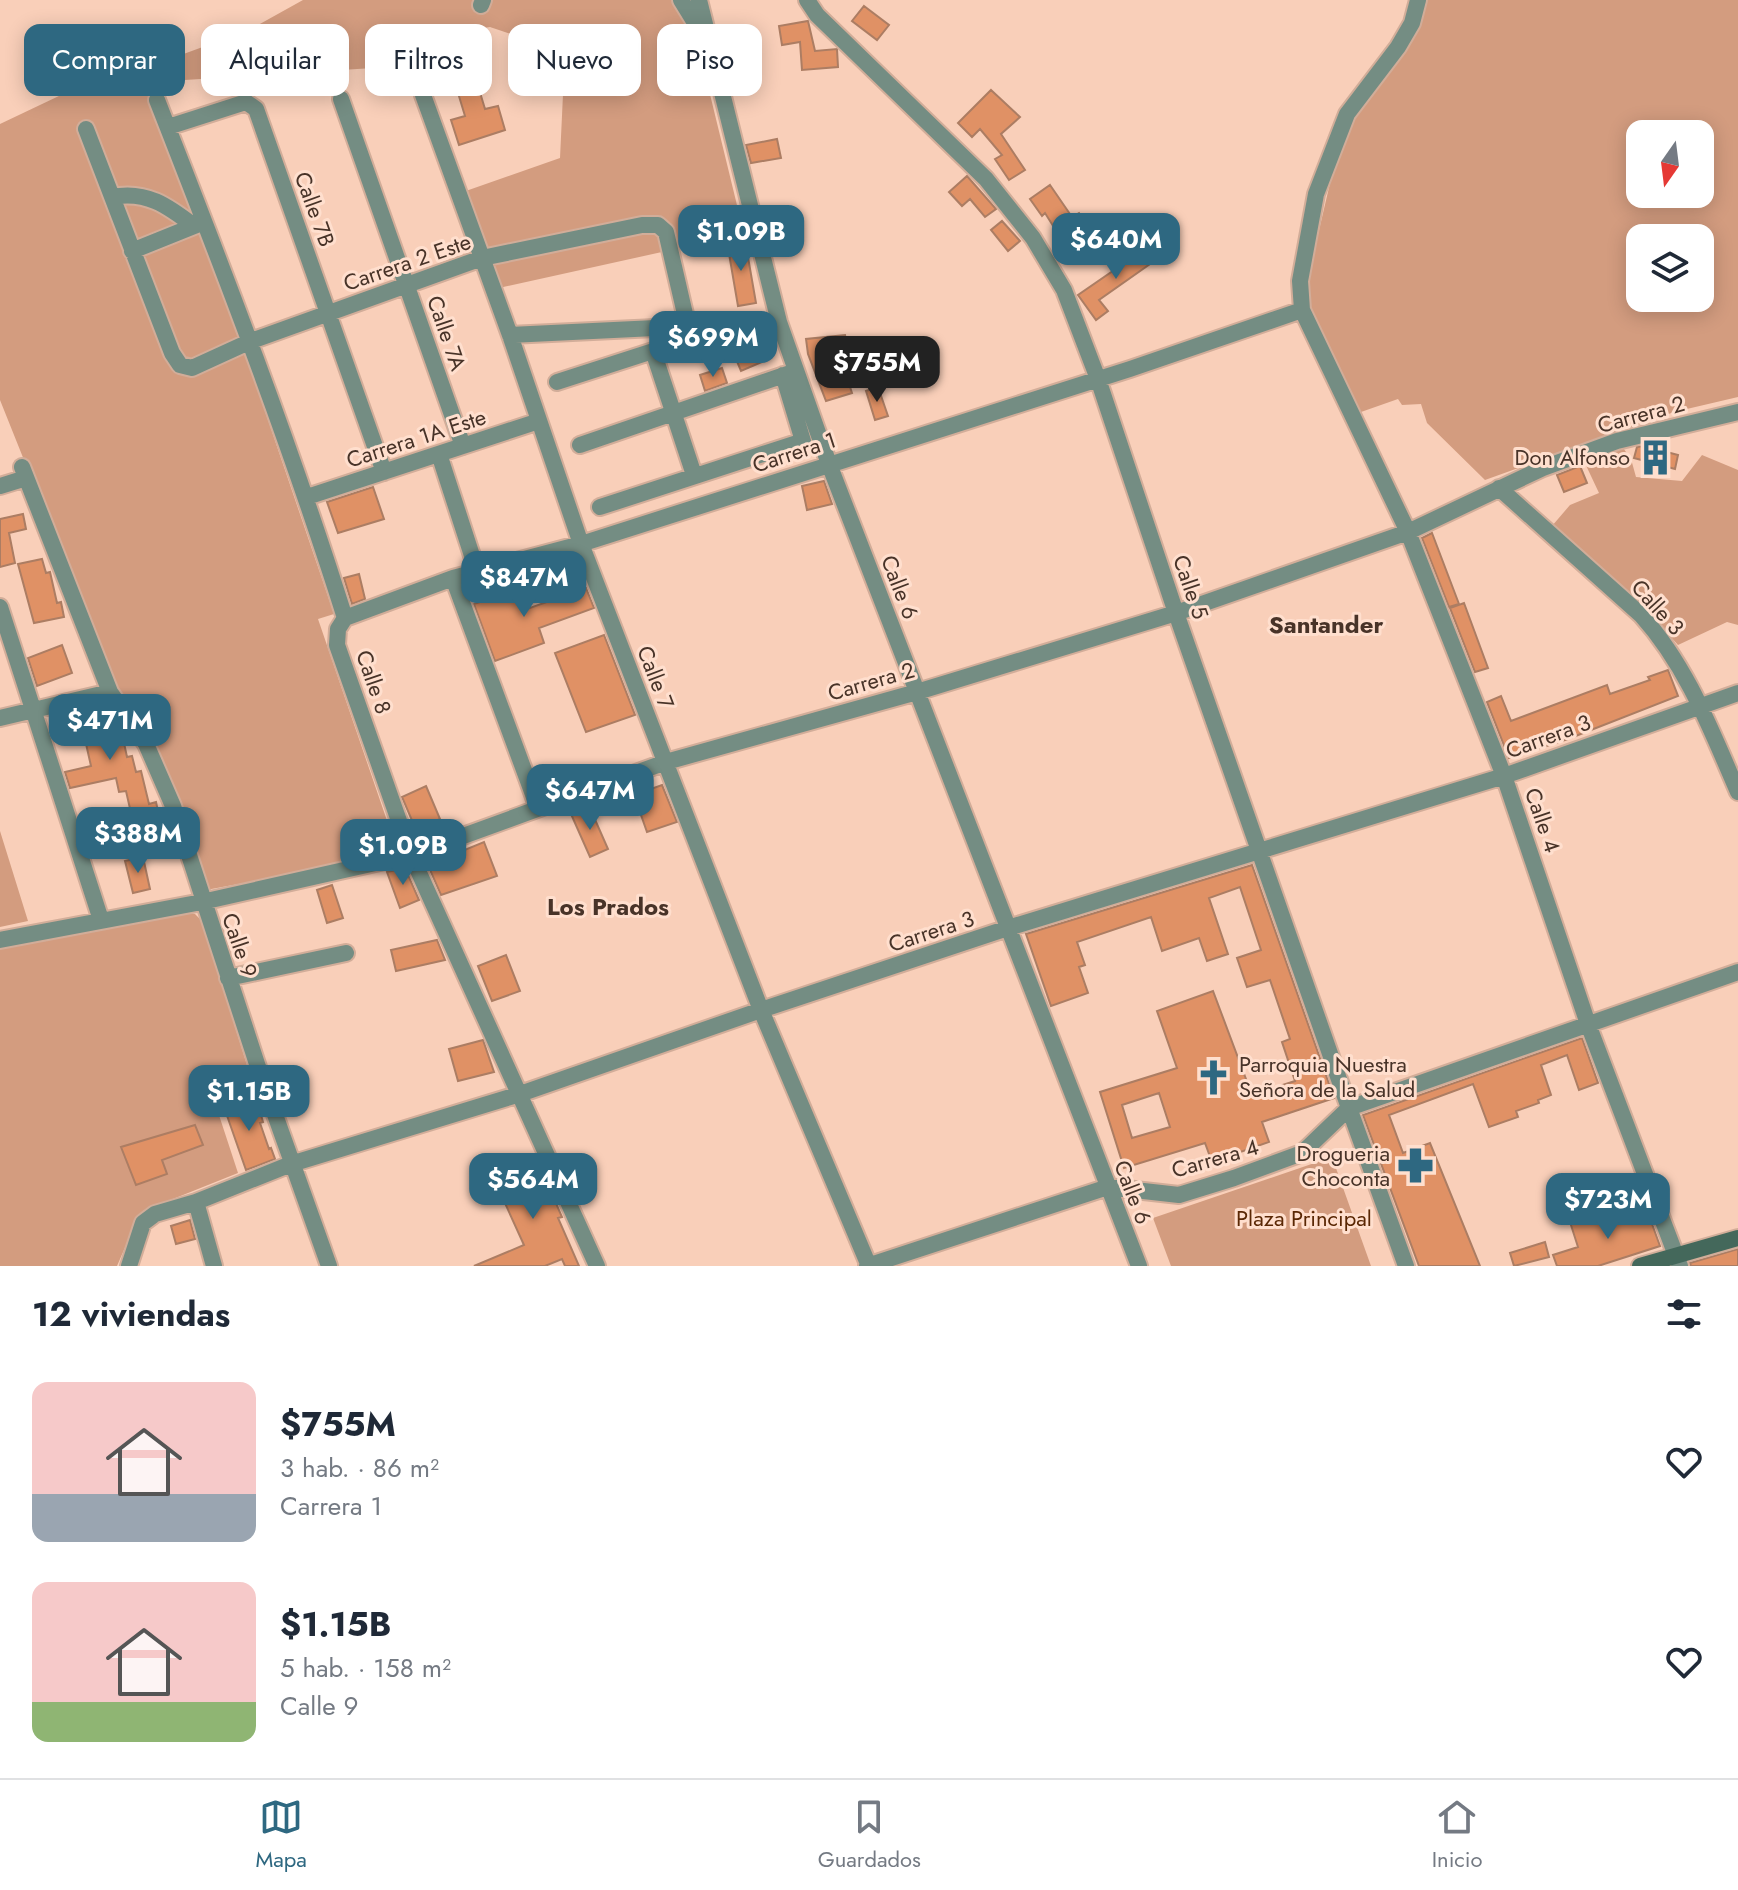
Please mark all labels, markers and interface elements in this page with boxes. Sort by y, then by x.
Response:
chip: Comprar [24,24,185,96]
chip: Alquilar [201,24,349,96]
chip: Filtros [365,24,492,96]
chip: Nuevo [508,24,641,96]
chip: Piso [657,24,762,96]
north arrow [1626,120,1714,208]
map controls [1626,120,1714,312]
street label: Calle 7B [287,167,343,251]
pin: $1.09B [676,205,806,273]
text: $1.09B [696,212,786,250]
pin: $640M [1060,213,1172,281]
text: $640M [1070,220,1162,258]
button: layers [1626,224,1714,312]
street label: Carrera 2 Este [339,225,475,299]
street label: Calle 7A [419,291,475,375]
pin: $699M [657,311,769,379]
text: $699M [667,318,759,356]
pin: $755M [821,336,933,404]
text: $755M [833,343,921,381]
street label: Carrera 2 [1594,387,1688,441]
street label: Carrera 1A Este [342,400,490,476]
street label: Carrera 1 [748,423,840,481]
building icon: Don Alfonso [1637,438,1675,476]
place label: Don Alfonso [1515,441,1630,473]
street label: Calle 6 [873,550,927,624]
pin: $847M [468,551,580,619]
street label: Calle 5 [1165,551,1217,623]
text: $847M [479,558,569,596]
street label: Calle 3 [1624,572,1692,642]
district label: Santander [1269,607,1383,642]
street label: Calle 7 [629,641,683,714]
street label: Calle 8 [348,646,400,718]
street label: Carrera 2 [824,653,918,709]
pin: $471M [54,694,166,762]
text: $471M [67,701,153,739]
street label: Carrera 3 [1501,706,1595,766]
pin: $647M [534,764,646,832]
text: $647M [545,771,635,809]
street label: Calle 4 [1517,783,1569,857]
pin: $388M [82,807,194,875]
text: $388M [94,814,182,852]
pin: $1.09B [338,819,468,887]
text: $1.09B [358,826,448,864]
district label: Los Prados [547,889,669,924]
street label: Carrera 3 [884,902,978,960]
street label: Calle 9 [214,908,266,982]
place label: Parroquia Nuestra Señora de la Salud [1239,1048,1415,1105]
church icon: Parroquia Nuestra Señora de la Salud [1194,1058,1232,1096]
pin: $1.15B [184,1065,314,1133]
text: $1.15B [206,1072,292,1110]
street label: Carrera 4 [1168,1130,1262,1186]
place label: Drogueria Choconta [1297,1137,1390,1194]
pharmacy icon: Drogueria Choconta [1397,1147,1435,1185]
pin: $564M [477,1153,589,1221]
street label: Calle 6 [1106,1155,1160,1229]
text: $564M [487,1160,579,1198]
pin: $723M [1552,1173,1664,1241]
text: $723M [1564,1180,1652,1218]
park label: Plaza Principal [1236,1202,1372,1234]
text: 12 viviendas [32,1290,230,1339]
icon: filters [1662,1292,1706,1336]
text: $755M [280,1400,396,1449]
icon: home [96,1414,192,1510]
icon: heart [1662,1440,1706,1484]
text: 3 hab. · 86 m² [280,1449,439,1487]
text: Carrera 1 [280,1487,382,1525]
text: $1.15B [280,1600,391,1649]
icon: home [96,1614,192,1710]
icon: heart [1662,1640,1706,1684]
text: 5 hab. · 158 m² [280,1649,451,1687]
text: Calle 9 [280,1687,358,1725]
tab: Mapa [255,1795,307,1875]
tab: Guardados [818,1795,921,1875]
tab: Inicio [1432,1795,1483,1875]

